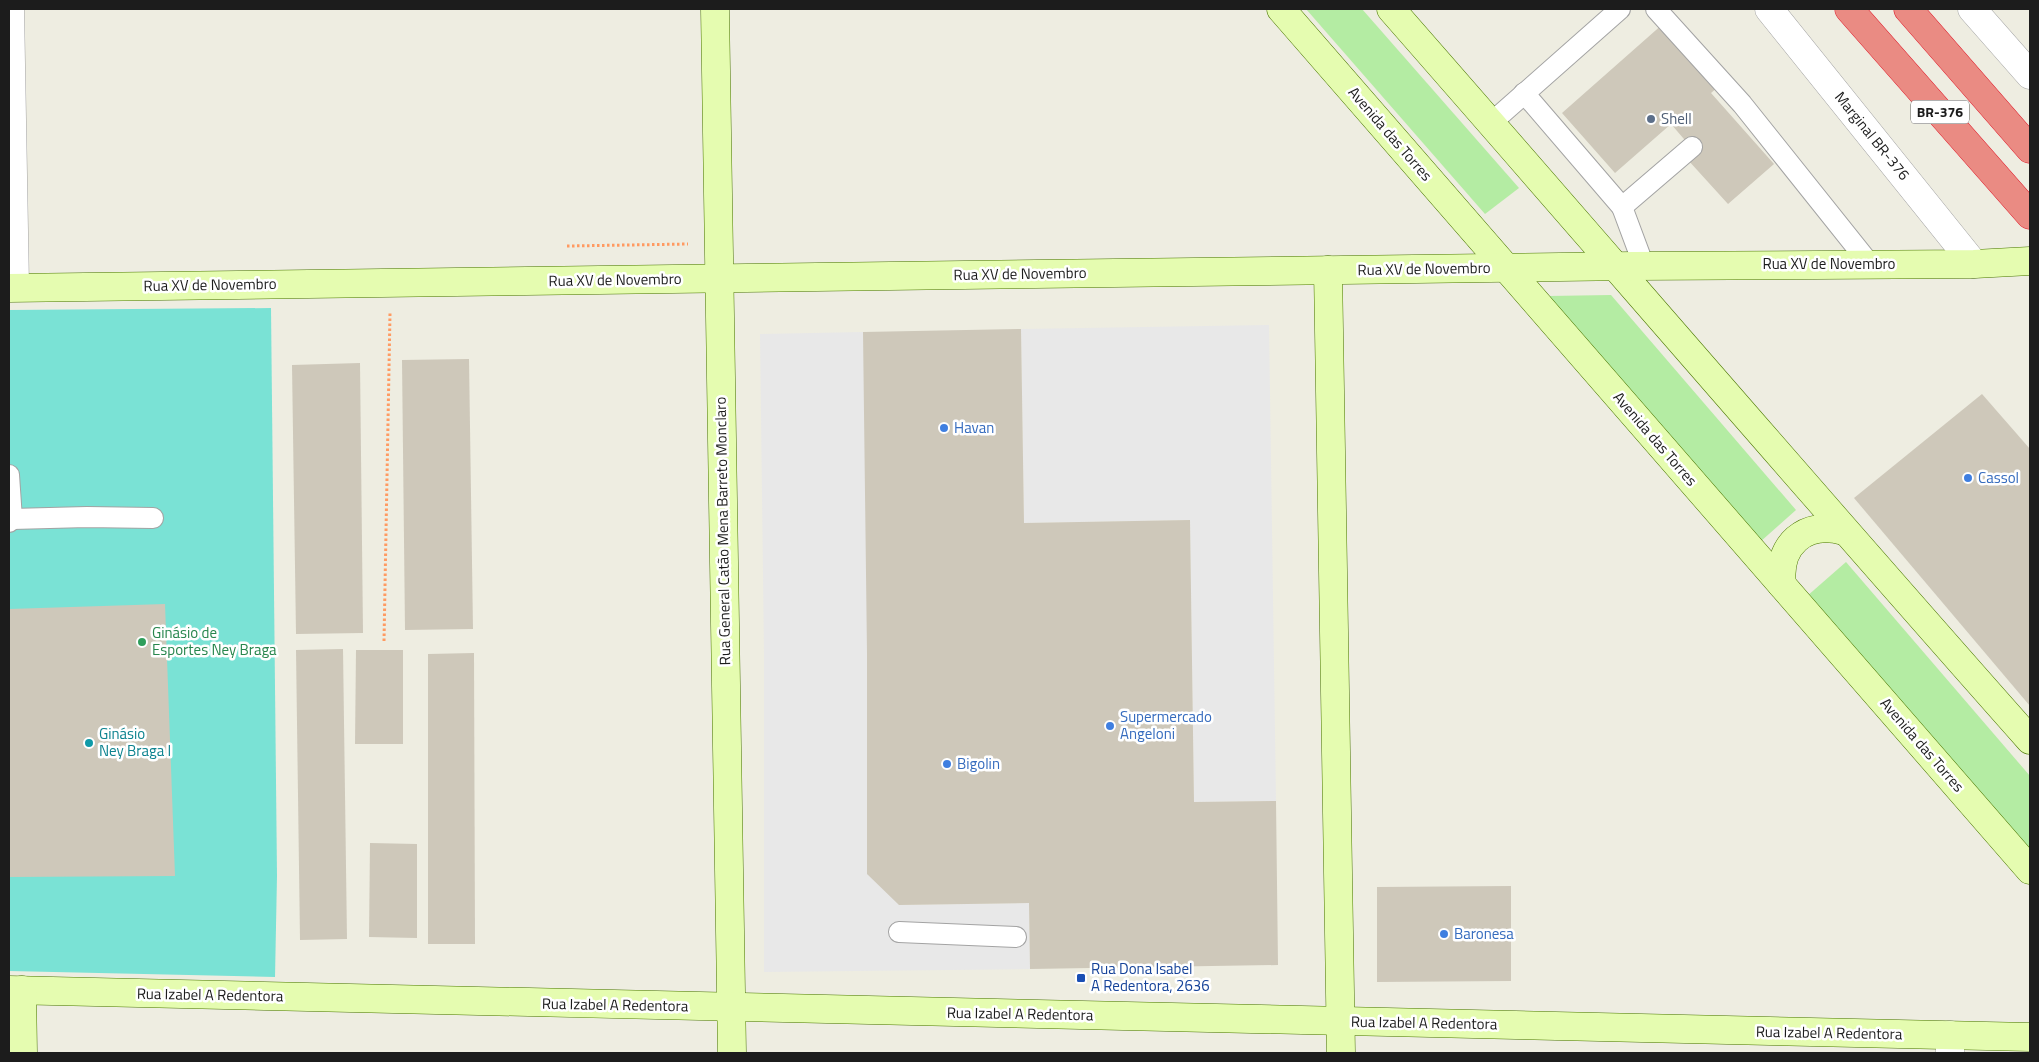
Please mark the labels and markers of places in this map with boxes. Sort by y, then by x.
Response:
place label: Shell [1661,107,1692,130]
marker: Shell [1645,113,1657,125]
place label: Havan [954,416,994,439]
marker: Havan [938,422,950,434]
place label: Cassol [1978,466,2019,489]
marker: Cassol [1962,472,1974,484]
place label: Ginásio de Esportes Ney Braga [152,621,277,661]
marker: Ginásio de Esportes Ney Braga [136,636,148,648]
place label: Supermercado Angeloni [1120,705,1212,745]
marker: Supermercado Angeloni [1104,720,1116,732]
place label: Ginásio Ney Braga I [99,722,171,762]
marker: Ginásio Ney Braga I [83,737,95,749]
place label: Bigolin [957,752,1000,775]
marker: Bigolin [941,758,953,770]
place label: Baronesa [1454,922,1514,945]
marker: Baronesa [1438,928,1450,940]
place label: Rua Dona Isabel A Redentora, 2636 [1091,957,1210,997]
marker: Rua Dona Isabel A Redentora, 2636 [1075,972,1087,984]

